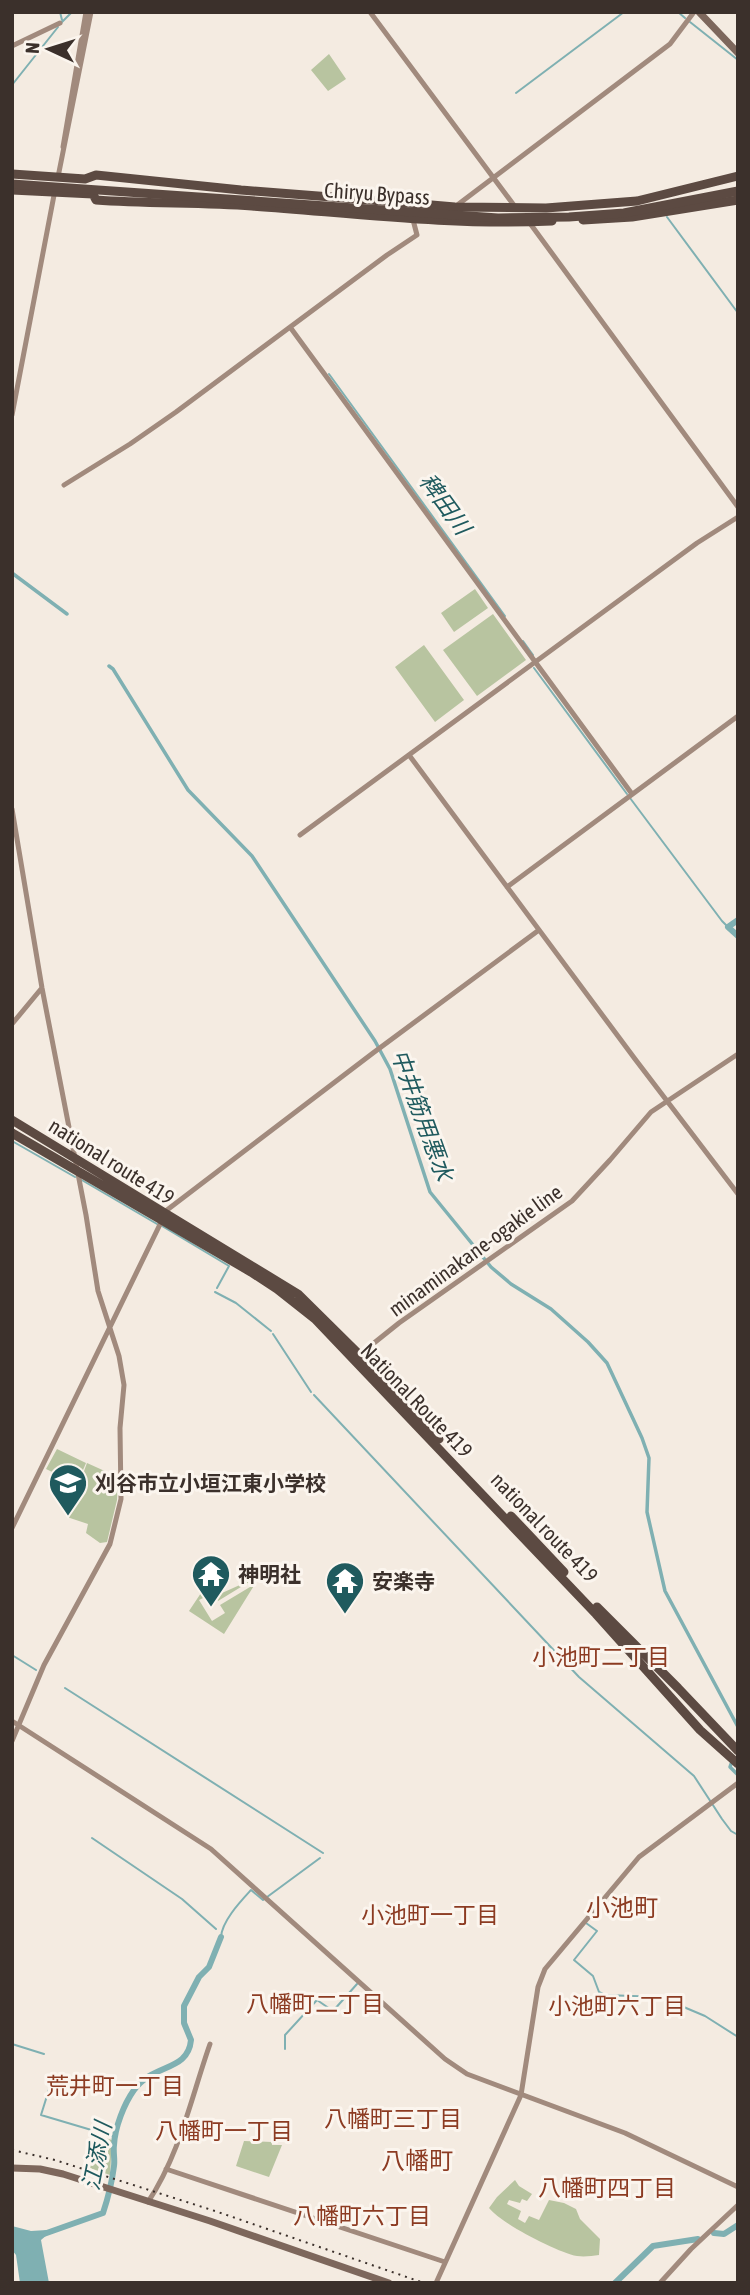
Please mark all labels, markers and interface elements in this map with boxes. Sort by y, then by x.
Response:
north arrow [14,14,84,84]
text: N [21,41,43,54]
street label: Chiryu Bypass [324,177,430,209]
water label: 稗田川 [414,468,478,542]
water label: 中井筋用悪水 [386,1046,459,1187]
street label: national route 419 [45,1113,179,1209]
street label: minaminakane-ogakie line [384,1179,566,1321]
street label: National Route 419 [356,1338,478,1462]
school or university icon: 刈谷市立小垣江東小学校 [47,1462,89,1517]
street label: national route 419 [487,1467,603,1587]
place label: 刈谷市立小垣江東小学校 [95,1471,326,1495]
temple icon: 神明社 [190,1553,232,1608]
temple icon: 安楽寺 [324,1560,366,1615]
place label: 神明社 [238,1562,301,1586]
place label: 安楽寺 [372,1569,435,1593]
district label: 小池町二丁目 [532,1644,670,1670]
district label: 小池町 [586,1894,658,1921]
district label: 小池町一丁目 [361,1902,499,1928]
district label: 八幡町二丁目 [246,1991,384,2017]
district label: 小池町六丁目 [548,1993,686,2019]
district label: 荒井町一丁目 [46,2073,184,2099]
district label: 八幡町三丁目 [324,2106,462,2132]
water label: 江添川 [78,2117,117,2192]
district label: 八幡町一丁目 [155,2118,293,2144]
district label: 八幡町 [381,2147,453,2174]
district label: 八幡町四丁目 [538,2175,676,2201]
district label: 八幡町六丁目 [293,2203,431,2229]

